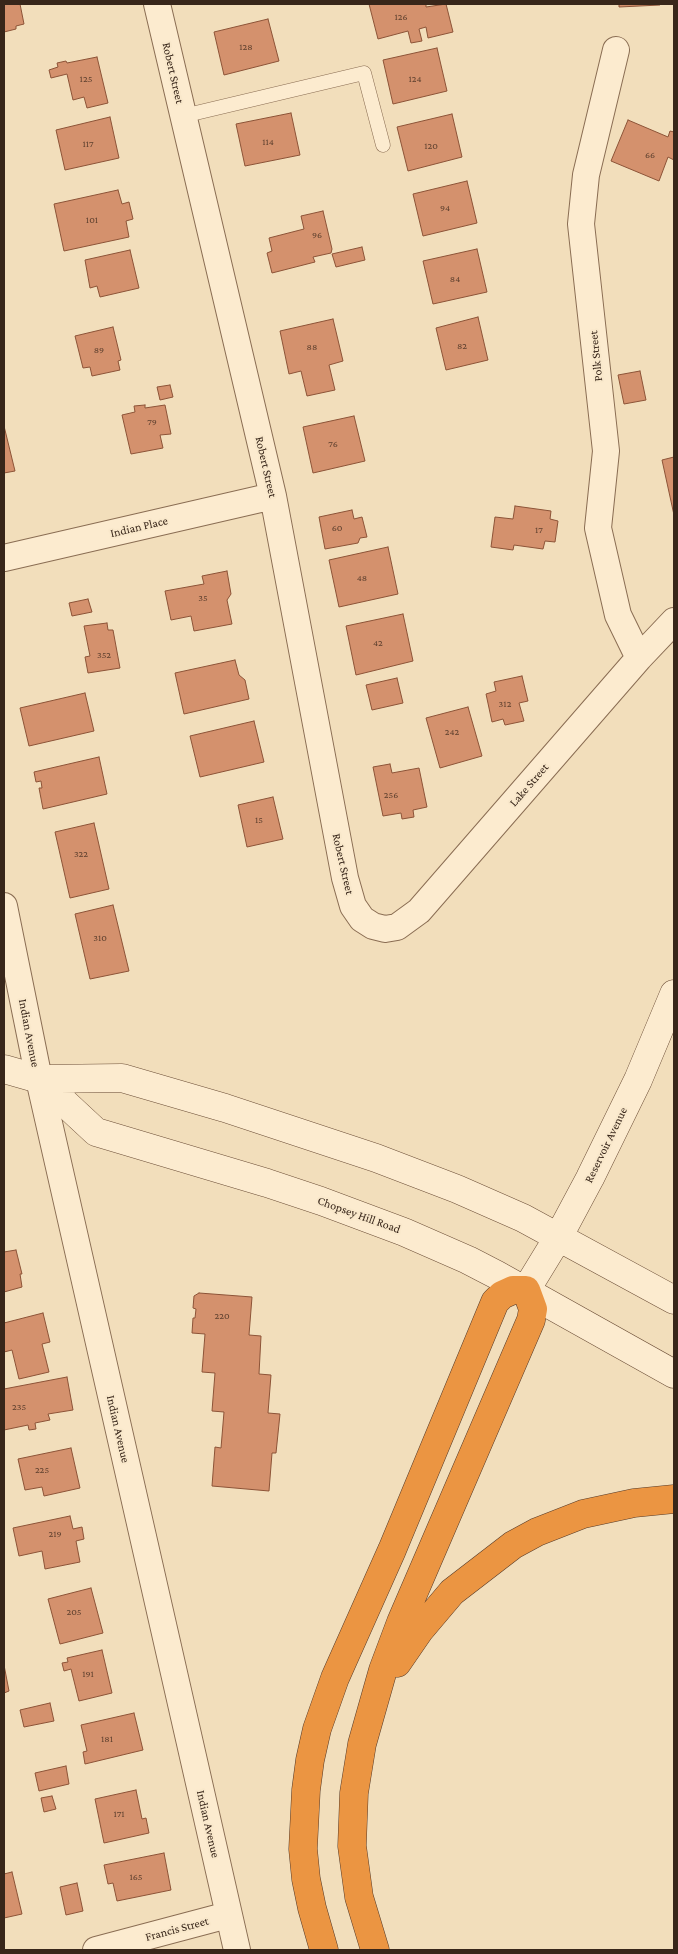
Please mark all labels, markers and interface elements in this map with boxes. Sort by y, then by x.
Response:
house number: 126 [394,11,408,23]
street label: Robert Street [159,41,187,105]
house number: 128 [239,41,253,53]
house number: 125 [80,73,92,85]
house number: 124 [408,73,422,85]
house number: 114 [262,136,274,148]
house number: 117 [82,138,94,150]
house number: 120 [424,140,438,152]
house number: 66 [645,149,655,161]
house number: 94 [440,202,450,214]
house number: 101 [86,214,98,226]
house number: 96 [312,229,322,241]
house number: 84 [450,273,460,285]
street label: Polk Street [586,330,606,382]
house number: 82 [457,340,467,352]
house number: 88 [307,341,317,353]
house number: 89 [94,344,104,356]
house number: 79 [147,416,157,428]
street label: Robert Street [252,435,280,499]
house number: 76 [328,438,338,450]
street label: Indian Place [109,513,169,541]
house number: 60 [332,522,342,534]
house number: 17 [535,524,543,536]
house number: 48 [357,572,367,584]
house number: 35 [198,592,208,604]
house number: 42 [373,637,383,649]
house number: 352 [97,649,111,661]
house number: 312 [499,698,511,710]
house number: 242 [445,726,459,738]
street label: Lake Street [506,760,552,810]
house number: 256 [384,789,398,801]
house number: 15 [255,814,263,826]
street label: Robert Street [329,832,357,896]
house number: 322 [74,848,88,860]
house number: 310 [93,932,107,944]
street label: Indian Avenue [15,998,43,1068]
street label: Reservoir Avenue [581,1105,631,1185]
street label: Chopsey Hill Road [315,1193,403,1237]
house number: 220 [214,1310,230,1322]
street label: Indian Avenue [103,1394,133,1464]
house number: 235 [12,1401,26,1413]
house number: 225 [35,1464,49,1476]
house number: 219 [48,1528,62,1540]
house number: 205 [66,1606,82,1618]
house number: 191 [82,1668,94,1680]
house number: 181 [101,1733,113,1745]
street label: Indian Avenue [193,1789,223,1859]
house number: 171 [113,1808,125,1820]
house number: 165 [130,1871,142,1883]
street label: Francis Street [144,1914,210,1944]

